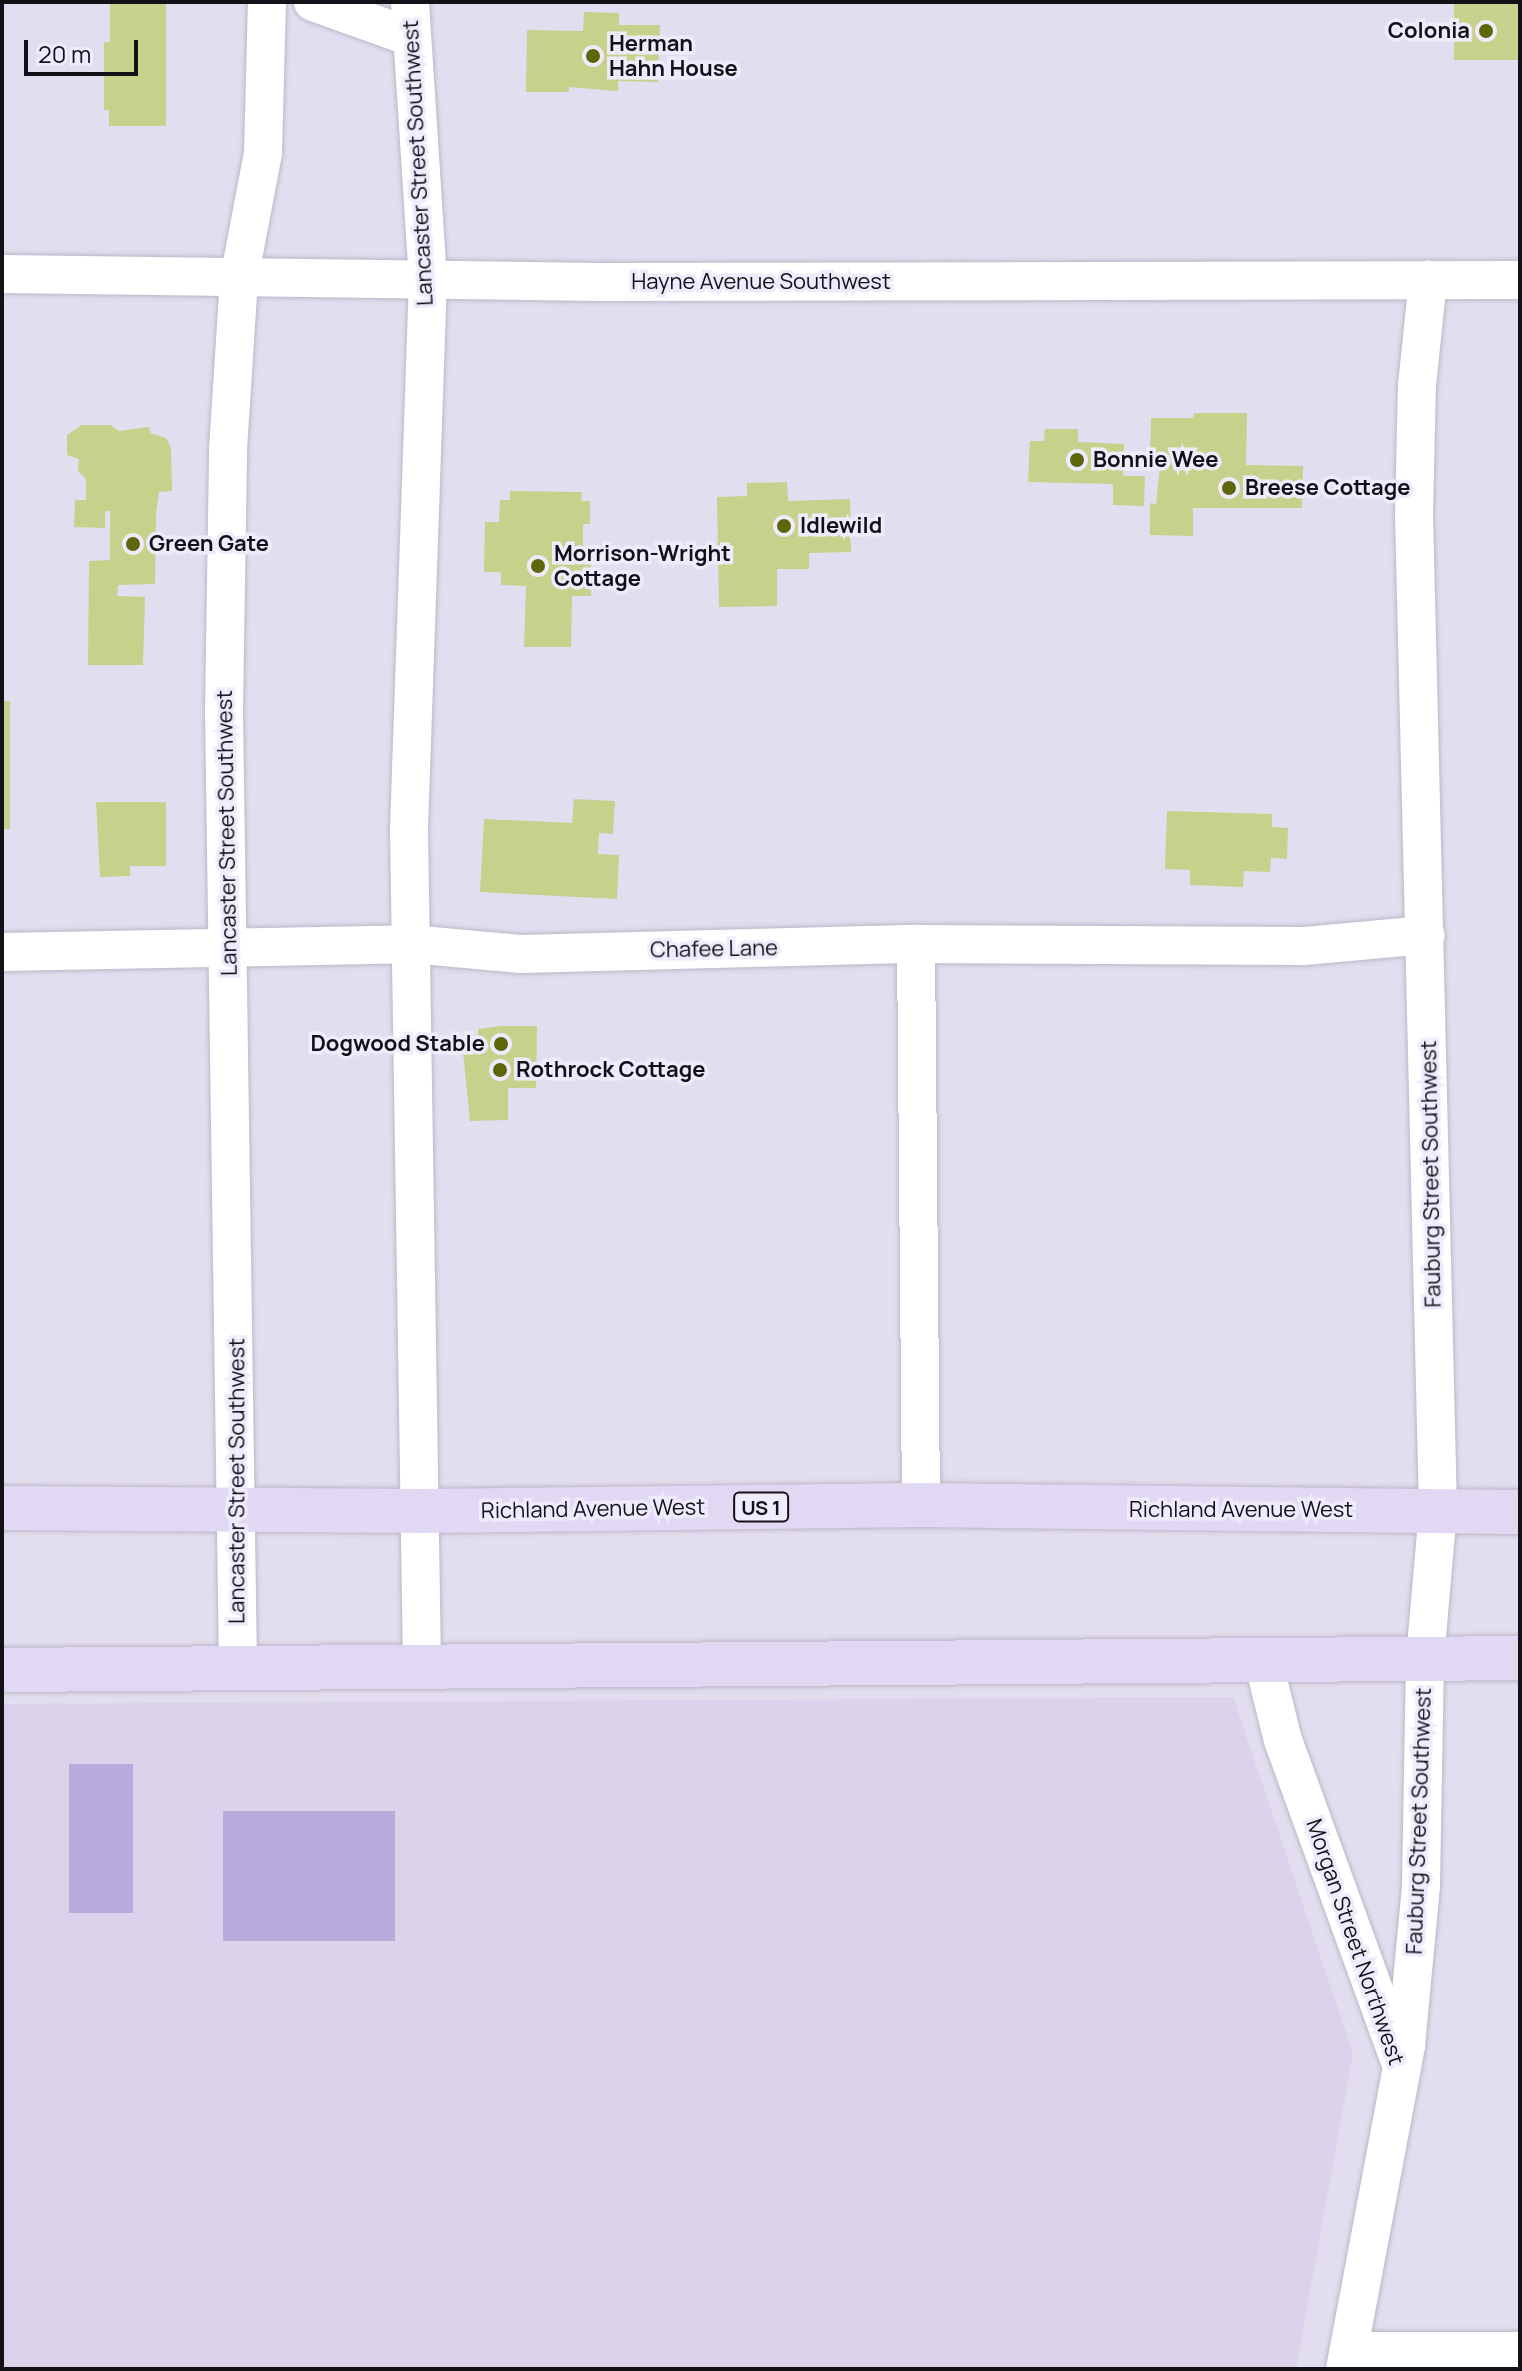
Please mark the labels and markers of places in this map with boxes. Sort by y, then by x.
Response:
place label: Colonia [1388,18,1470,44]
marker: Colonia [1477,22,1495,40]
place label: Herman Hahn House [609,30,738,82]
marker: Herman Hahn House [584,47,602,65]
place label: Bonnie Wee [1093,447,1218,473]
marker: Bonnie Wee [1068,451,1086,469]
place label: Breese Cottage [1245,475,1411,501]
marker: Breese Cottage [1220,479,1238,497]
place label: Idlewild [800,513,882,539]
marker: Idlewild [775,517,793,535]
place label: Green Gate [149,531,269,557]
marker: Green Gate [124,535,142,553]
place label: Morrison-Wright Cottage [554,540,731,592]
marker: Morrison-Wright Cottage [529,557,547,575]
place label: Dogwood Stable [310,1031,485,1057]
marker: Dogwood Stable [492,1035,510,1053]
place label: Rothrock Cottage [516,1057,706,1083]
marker: Rothrock Cottage [491,1061,509,1079]

